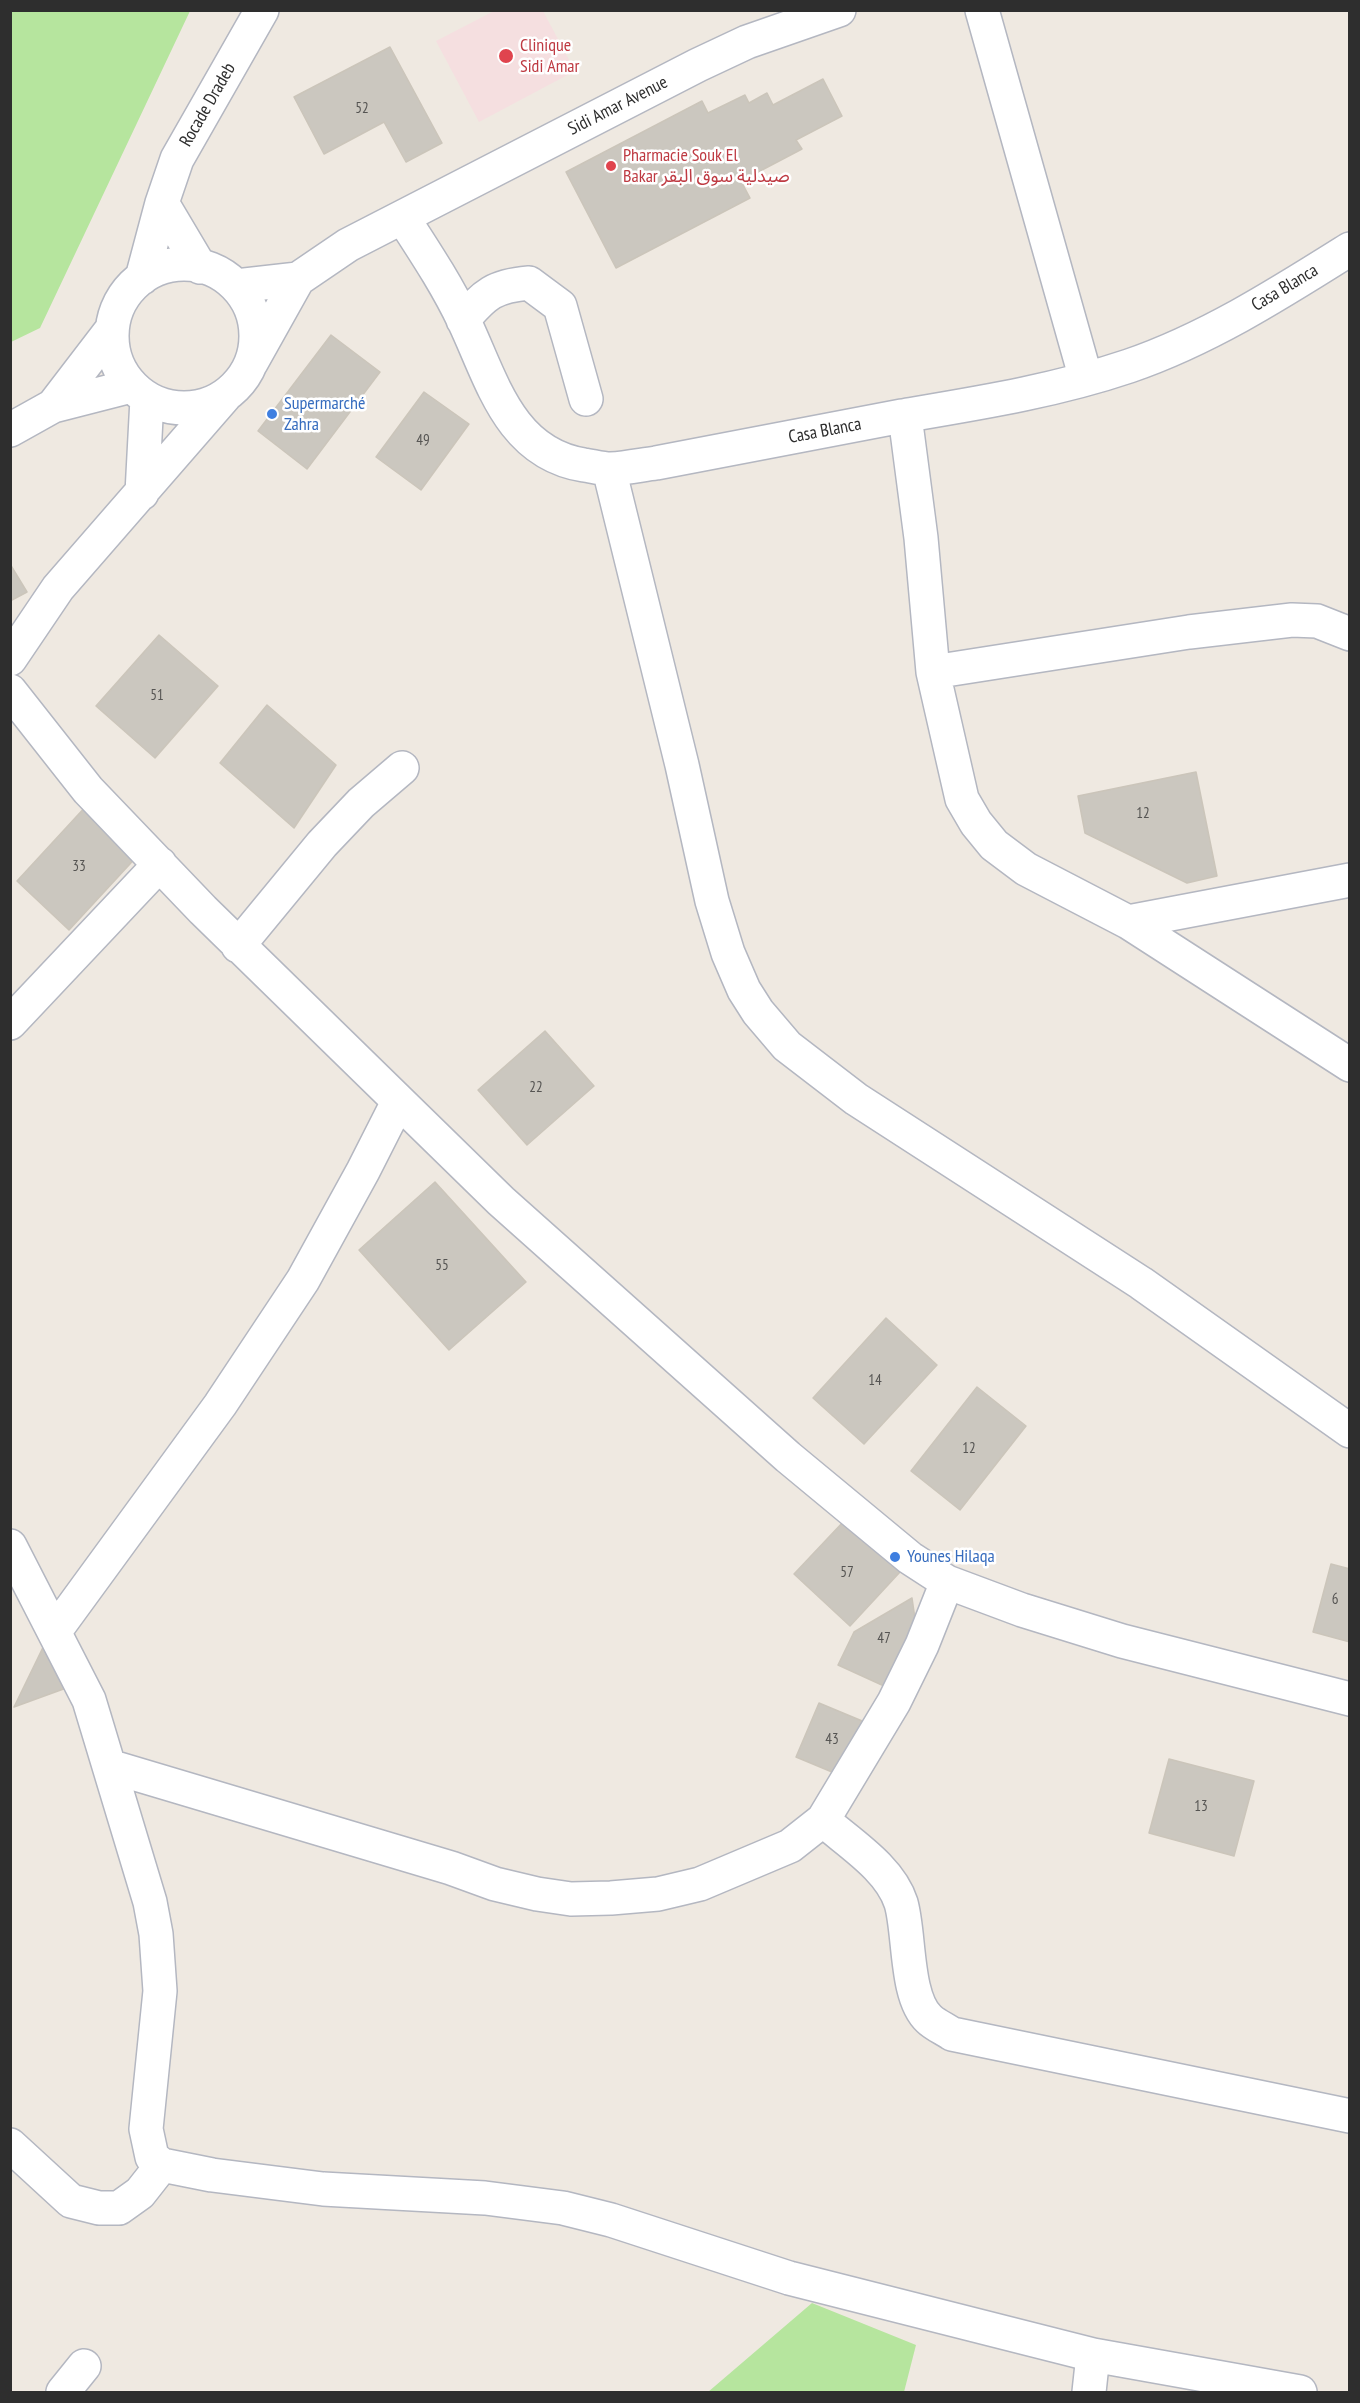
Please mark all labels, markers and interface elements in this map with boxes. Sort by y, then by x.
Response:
place label: Clinique Sidi Amar [520,35,579,78]
marker: Clinique Sidi Amar [497,47,515,65]
street label: Rocade Dradeb [175,59,241,151]
street label: Sidi Amar Avenue [565,72,671,140]
house number: 52 [355,100,369,118]
place label: Pharmacie Souk El Bakar صيدلية سوق البقر [623,145,790,188]
marker: Pharmacie Souk El Bakar صيدلية سوق البقر [604,159,618,173]
street label: Casa Blanca [1248,260,1322,316]
place label: Supermarché Zahra [284,393,365,436]
marker: Supermarché Zahra [265,407,279,421]
street label: Casa Blanca [787,413,863,449]
house number: 49 [416,432,430,450]
house number: 51 [150,687,164,705]
house number: 12 [1136,805,1150,823]
house number: 33 [72,858,86,876]
house number: 22 [529,1079,543,1097]
house number: 55 [435,1257,449,1275]
house number: 14 [868,1372,882,1390]
house number: 12 [962,1440,976,1458]
place label: Younes Hilaqa [907,1546,995,1568]
marker: Younes Hilaqa [888,1550,902,1564]
house number: 57 [840,1564,854,1582]
house number: 6 [1332,1591,1338,1609]
house number: 47 [877,1630,891,1648]
house number: 43 [825,1731,839,1749]
house number: 13 [1194,1798,1208,1816]

